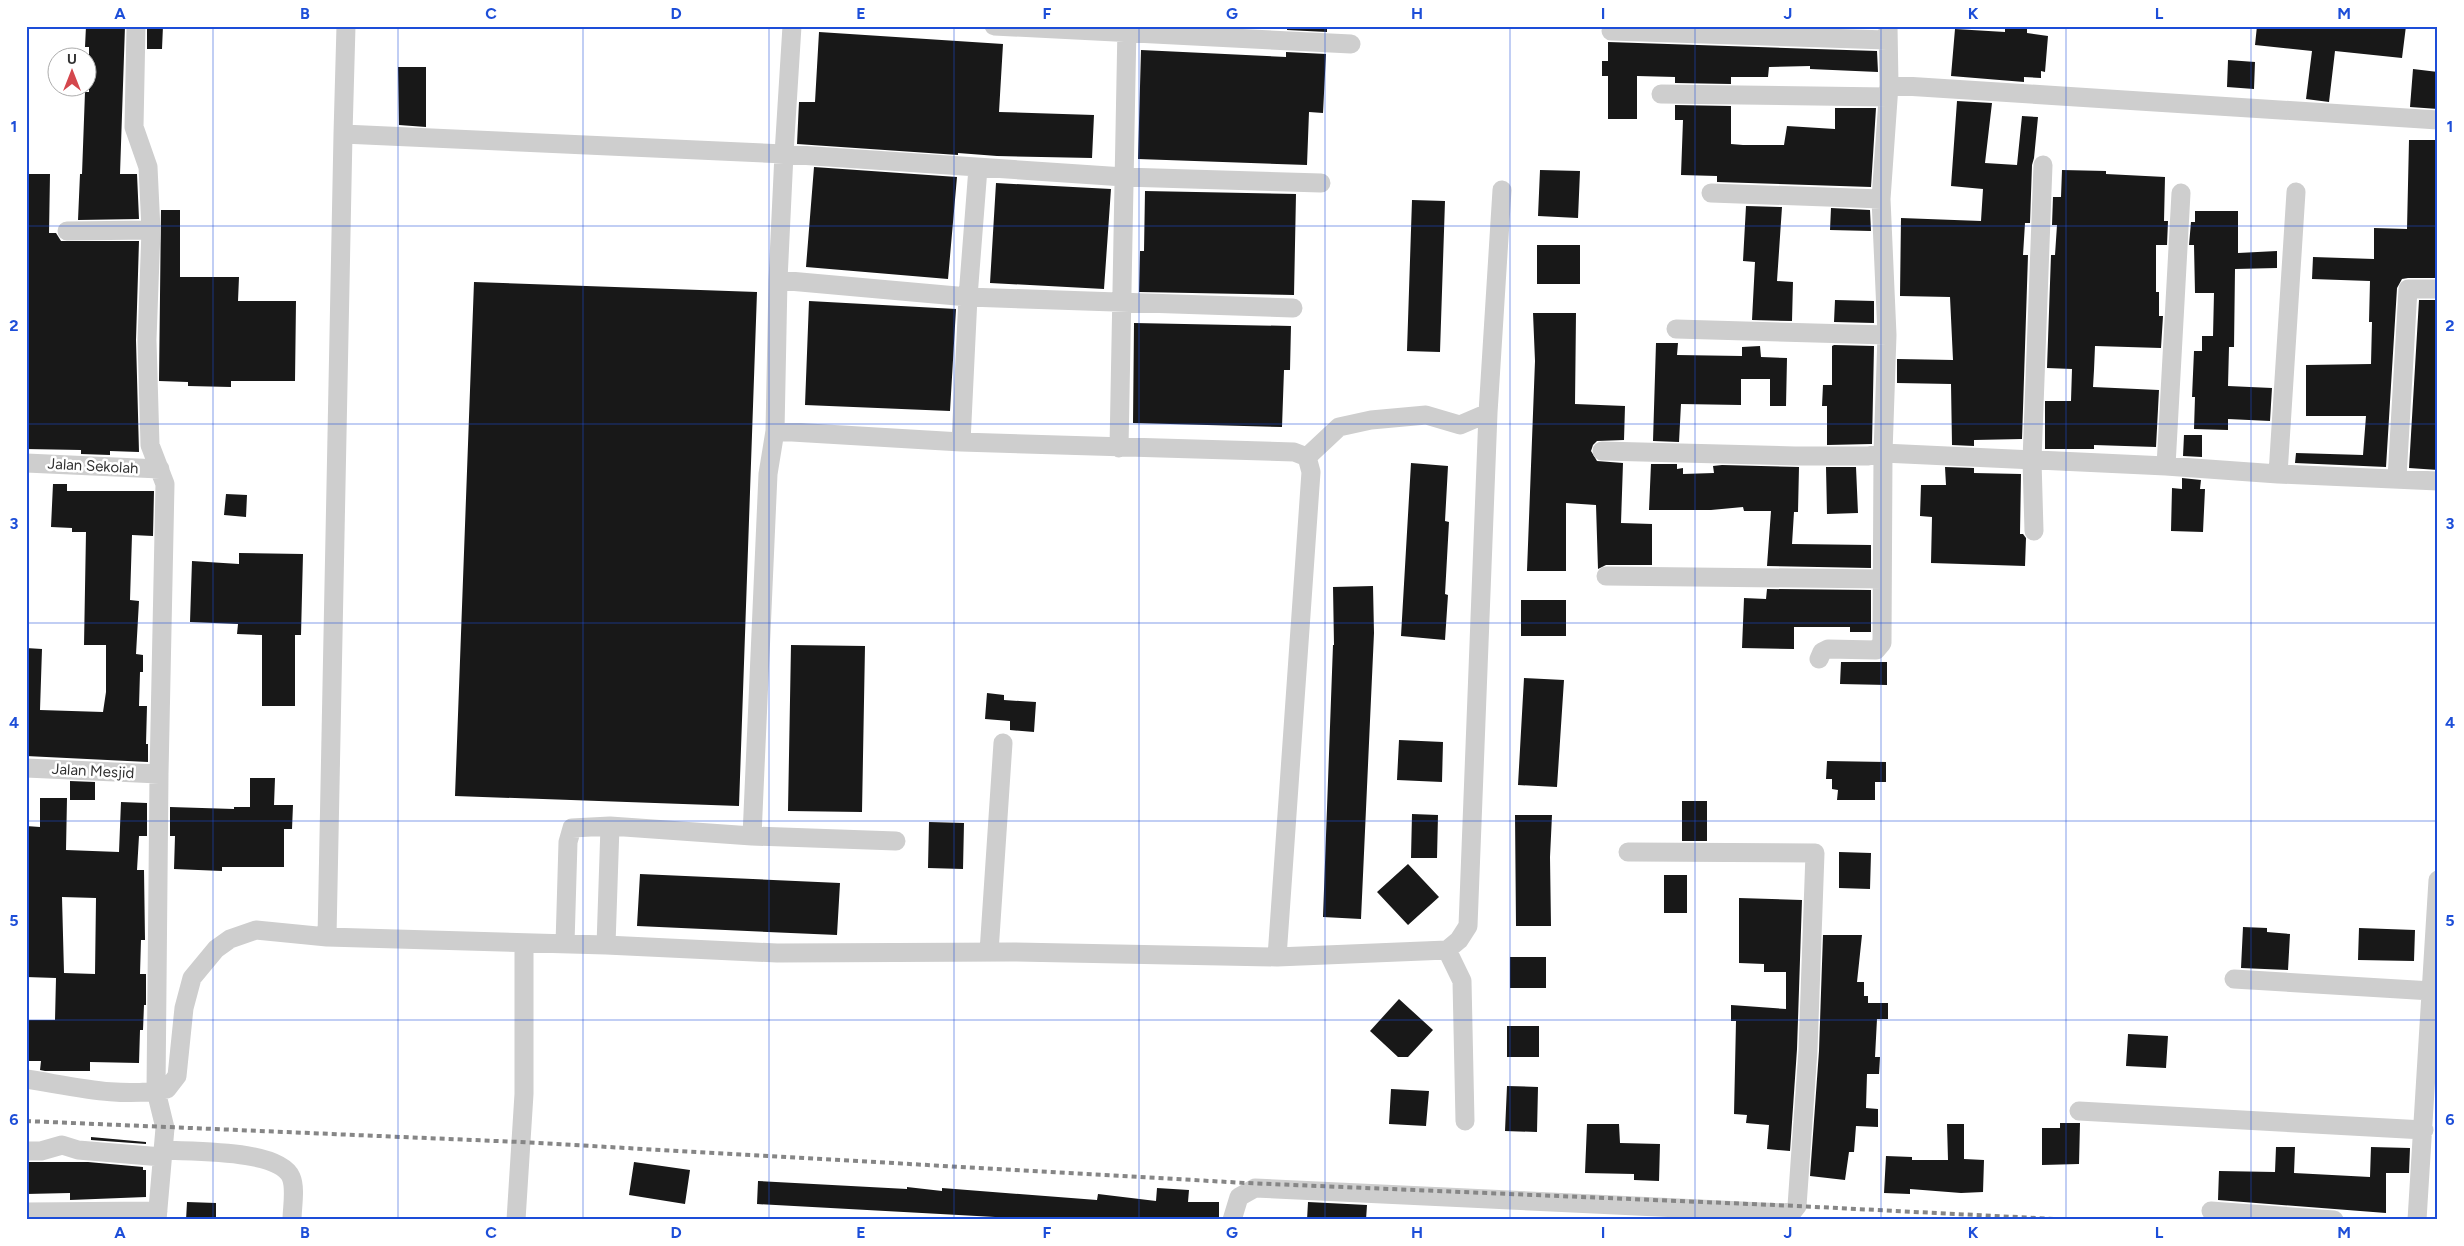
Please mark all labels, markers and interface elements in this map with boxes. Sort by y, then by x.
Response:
text: A [114,4,126,23]
text: B [300,4,310,23]
text: C [485,4,497,23]
text: D [670,4,682,23]
text: E [856,4,866,23]
text: F [1043,4,1052,23]
text: G [1226,4,1238,23]
text: H [1411,4,1423,23]
text: I [1601,4,1605,23]
text: J [1784,4,1792,23]
text: K [1968,4,1979,23]
text: L [2155,4,2164,23]
text: M [2337,4,2351,23]
north arrow [48,48,98,98]
text: U [67,51,77,68]
text: 1 [11,117,17,136]
text: 1 [2447,117,2453,136]
text: 2 [9,316,19,335]
text: 2 [2445,316,2455,335]
street label: Jalan Sekolah [47,455,139,477]
text: 3 [10,514,19,533]
text: 3 [2446,514,2455,533]
text: 4 [9,713,19,732]
text: 4 [2445,713,2455,732]
street label: Jalan Mesjid [51,760,135,782]
text: 5 [9,911,19,930]
text: 5 [2445,911,2455,930]
text: 6 [9,1110,19,1129]
text: 6 [2445,1110,2455,1129]
text: A [114,1223,126,1242]
text: B [300,1223,310,1242]
text: C [485,1223,497,1242]
text: D [670,1223,682,1242]
text: E [856,1223,866,1242]
text: F [1043,1223,1052,1242]
text: G [1226,1223,1238,1242]
text: H [1411,1223,1423,1242]
text: I [1601,1223,1605,1242]
text: J [1784,1223,1792,1242]
text: K [1968,1223,1979,1242]
text: L [2155,1223,2164,1242]
text: M [2337,1223,2351,1242]

